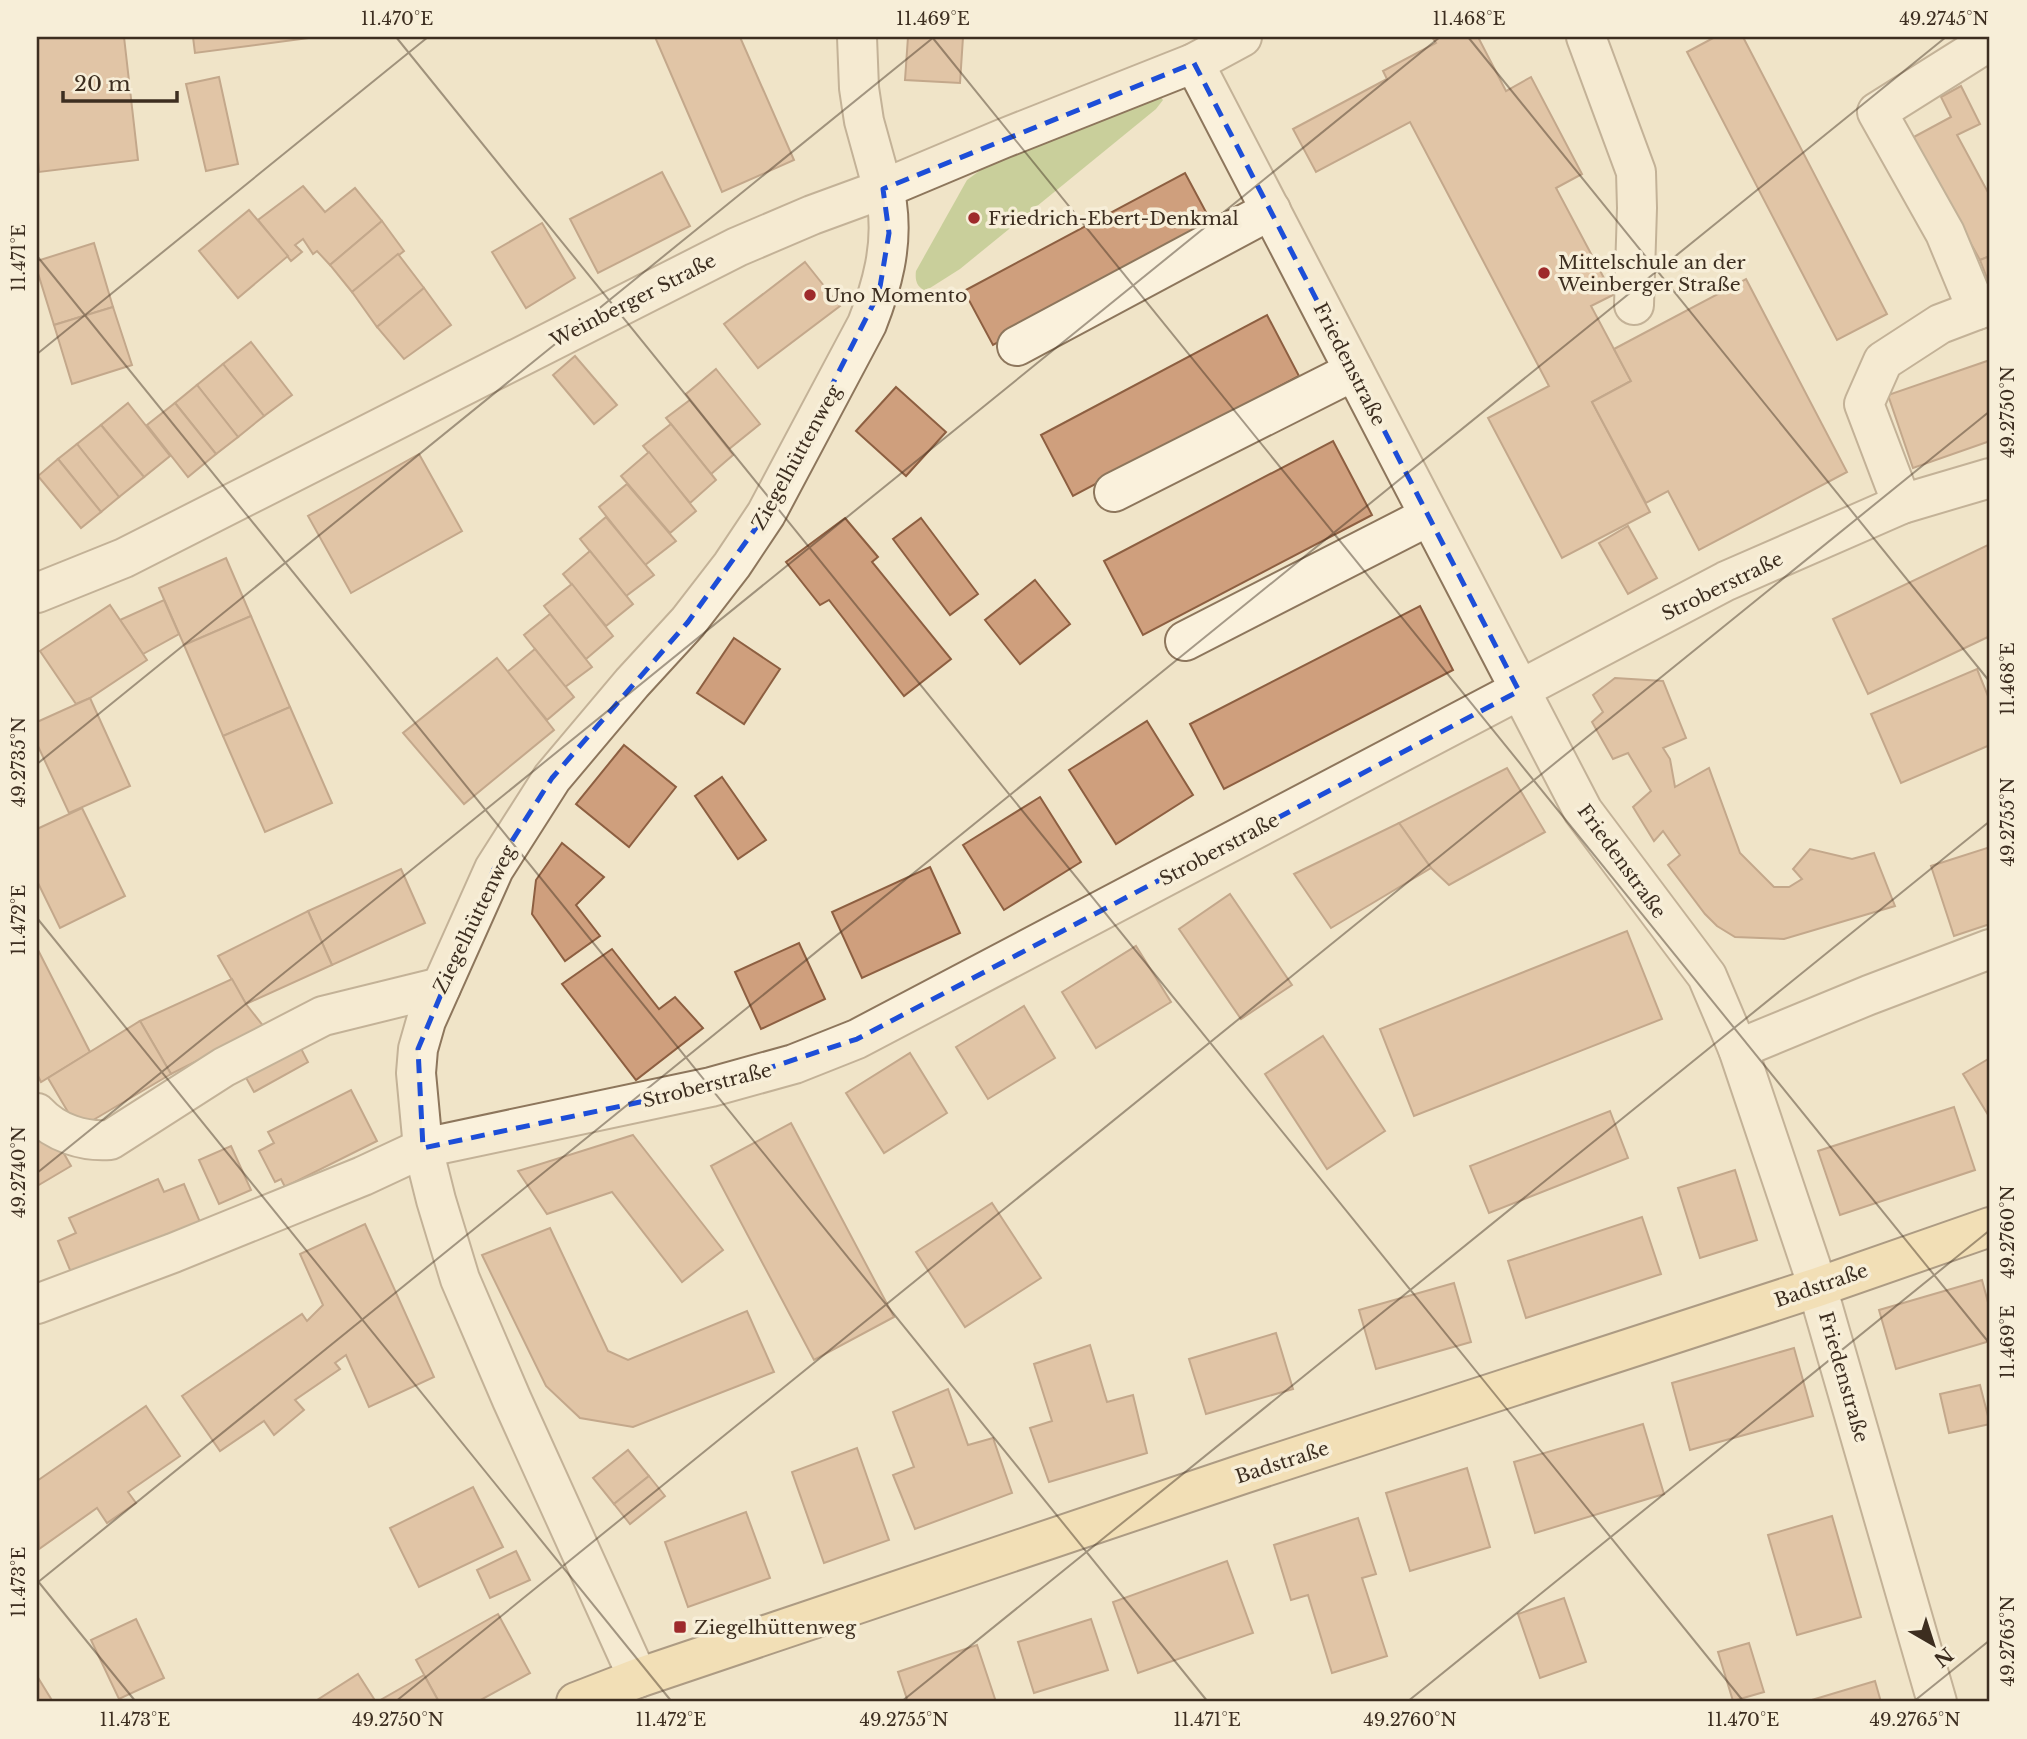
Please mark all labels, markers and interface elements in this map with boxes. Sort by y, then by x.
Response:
text: 11.470°E [361,8,433,30]
text: 11.469°E [896,8,970,30]
text: 11.468°E [1432,8,1506,30]
text: 49.2745°N [1899,8,1989,30]
scale bar [63,60,177,104]
text: 20 m [74,71,131,97]
place label: Friedrich-Ebert-Denkmal [988,207,1239,230]
marker: Friedrich-Ebert-Denkmal [966,210,982,226]
text: 11.471°E [8,224,30,292]
street label: Weinberger Straße [546,249,720,353]
place label: Mittelschule an der Weinberger Straße [1557,251,1746,296]
marker: Mittelschule an der Weinberger Straße [1536,265,1552,281]
place label: Uno Momento [824,284,967,307]
marker: Uno Momento [802,287,818,303]
street label: Friedenstraße [1309,299,1390,430]
text: 49.2750°N [1997,366,2019,458]
street label: Ziegelhüttenweg [747,380,846,534]
street label: Stroberstraße [1658,547,1787,626]
text: 11.468°E [1997,642,2019,716]
text: 49.2735°N [8,717,30,807]
text: 49.2755°N [1997,777,2019,867]
street label: Friedenstraße [1573,800,1671,923]
street label: Stroberstraße [1155,808,1283,891]
street label: Ziegelhüttenweg [429,841,521,997]
text: 11.472°E [8,885,30,955]
street label: Stroberstraße [640,1058,774,1113]
text: 49.2740°N [8,1126,30,1218]
text: 49.2760°N [1997,1185,2019,1279]
street label: Badstraße [1771,1259,1871,1312]
text: 11.469°E [1997,1305,2019,1379]
street label: Friedenstraße [1814,1309,1873,1445]
street label: Badstraße [1232,1437,1332,1488]
text: 11.473°E [8,1547,30,1617]
text: 49.2765°N [1997,1596,2019,1686]
north arrow [1898,1610,1968,1680]
place label: Ziegelhüttenweg [694,1616,857,1639]
marker: Ziegelhüttenweg [672,1619,688,1635]
text: N [1929,1642,1958,1671]
text: 11.473°E [100,1709,170,1731]
text: 49.2750°N [352,1709,444,1731]
text: 11.472°E [636,1709,706,1731]
text: 49.2755°N [859,1709,949,1731]
text: 11.471°E [1173,1709,1241,1731]
text: 49.2760°N [1363,1709,1457,1731]
text: 11.470°E [1707,1709,1779,1731]
text: 49.2765°N [1870,1709,1960,1731]

